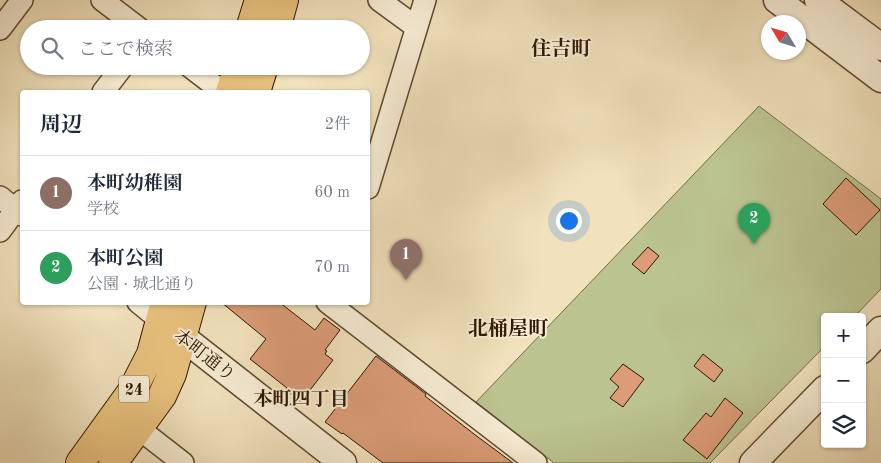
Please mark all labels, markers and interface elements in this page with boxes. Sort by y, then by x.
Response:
north arrow [761,15,806,60]
search box [20,20,370,75]
icon: search [38,34,66,62]
district label: 住吉町 [531,37,592,60]
text: ここで検索 [78,41,173,60]
text: 周辺 [40,115,82,136]
text: 2件 [325,117,350,133]
text: 本町幼稚園 [87,175,182,194]
text: 1 [51,185,61,201]
text: 60 m [314,185,350,201]
text: 学校 [87,202,119,218]
pin: 2 [738,203,770,244]
your location [556,208,582,234]
pin: 1 [390,239,422,280]
text: 本町公園 [87,250,163,269]
text: 2 [51,260,61,276]
text: 70 m [314,260,350,276]
text: 公園 · 城北通り [87,277,196,293]
map controls [821,313,866,448]
button: + [821,313,866,358]
district label: 北桶屋町 [468,318,549,340]
street label: 本町通り [170,325,240,385]
button: − [821,358,866,403]
road number: 24 [119,376,149,402]
district label: 本町四丁目 [253,388,349,410]
button: layers [821,403,866,448]

